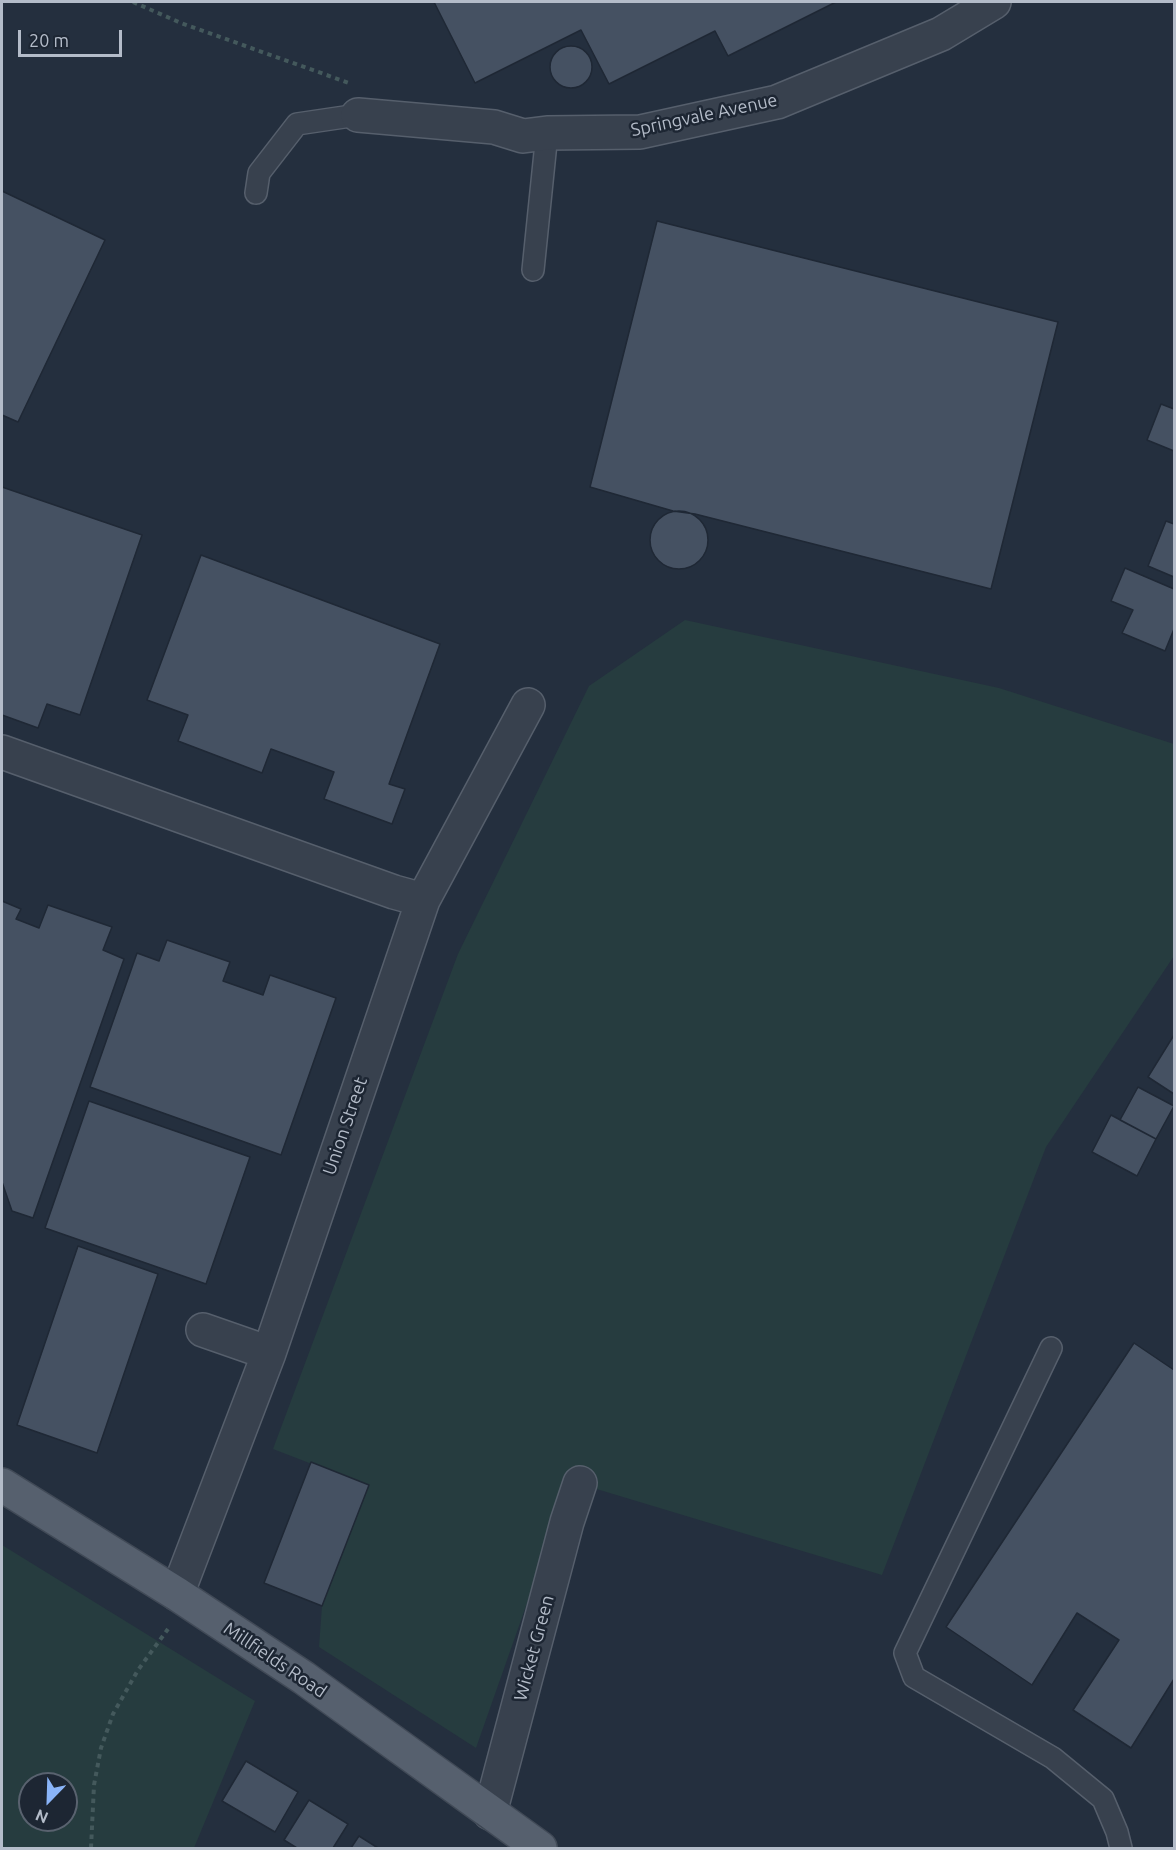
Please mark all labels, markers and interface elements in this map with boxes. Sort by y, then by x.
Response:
scale bar [21,18,124,56]
text: 20 m [29,30,69,50]
street label: Springvale Avenue [629,89,779,141]
street label: Union Street [318,1074,372,1178]
street label: Wicket Green [510,1593,558,1703]
street label: Millfields Road [220,1618,330,1702]
north arrow [18,1772,78,1832]
text: N [33,1806,51,1827]

